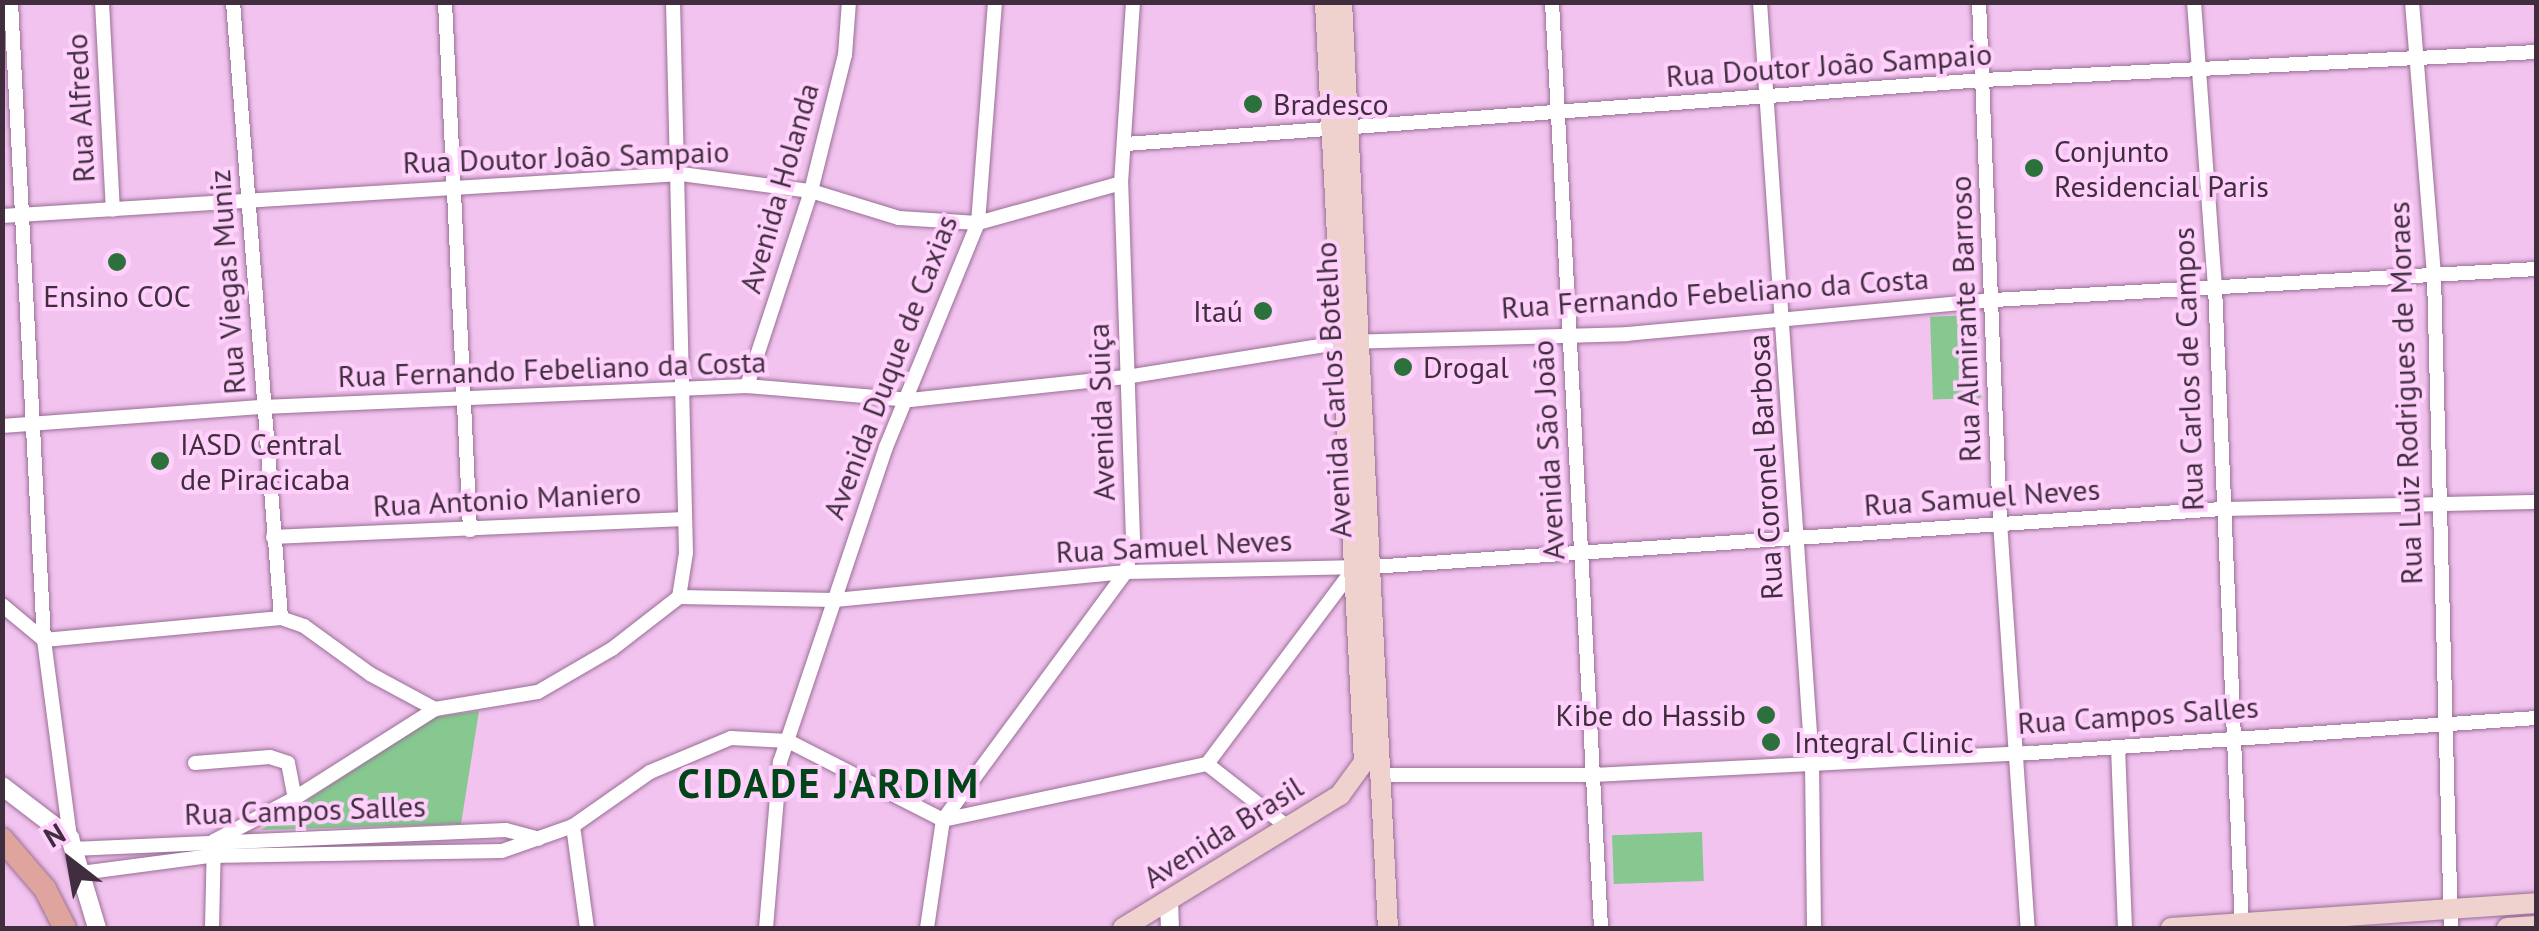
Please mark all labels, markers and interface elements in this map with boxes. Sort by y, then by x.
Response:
street label: Rua Alfredo [58,32,102,184]
street label: Rua Doutor João Sampaio [1665,36,1993,94]
street label: Avenida Holanda [732,79,826,297]
place label: Bradesco [1273,86,1389,122]
marker: Bradesco [1242,93,1264,115]
street label: Rua Doutor João Sampaio [402,133,730,181]
place label: Conjunto Residencial Paris [2054,133,2269,204]
marker: Conjunto Residencial Paris [2023,157,2045,179]
street label: Rua Viegas Muniz [201,168,253,396]
street label: Rua Almirante Barroso [1942,175,1988,463]
street label: Rua Luiz Rodrigues de Moraes [2380,200,2430,586]
street label: Avenida Duque de Caxias [815,210,965,524]
street label: Rua Carlos de Campos [2165,226,2211,512]
street label: Avenida Carlos Botelho [1307,241,1359,539]
marker: Ensino COC [106,251,128,273]
street label: Rua Fernando Febeliano da Costa [1500,260,1930,326]
place label: Ensino COC [43,278,191,314]
place label: Itaú [1193,293,1243,329]
marker: Itaú [1252,300,1274,322]
street label: Avenida Suiça [1080,322,1122,502]
street label: Rua Coronel Barbosa [1740,333,1790,601]
street label: Avenida São João [1524,339,1572,561]
street label: Rua Fernando Febeliano da Costa [337,344,767,394]
place label: Drogal [1423,349,1509,385]
marker: Drogal [1392,356,1414,378]
place label: IASD Central de Piracicaba [180,426,350,496]
marker: IASD Central de Piracicaba [149,450,171,472]
street label: Rua Samuel Neves [1863,471,2101,523]
street label: Rua Antonio Maniero [371,474,643,524]
street label: Rua Samuel Neves [1055,522,1293,570]
street label: Rua Campos Salles [2016,689,2260,741]
place label: Kibe do Hassib [1555,697,1746,733]
marker: Kibe do Hassib [1755,704,1777,726]
place label: Integral Clinic [1794,724,1974,760]
marker: Integral Clinic [1758,729,1784,755]
district label: CIDADE JARDIM [677,759,981,807]
street label: Avenida Brasil [1137,769,1309,895]
street label: Rua Campos Salles [184,788,426,832]
north arrow [20,811,120,911]
text: N [37,814,72,855]

